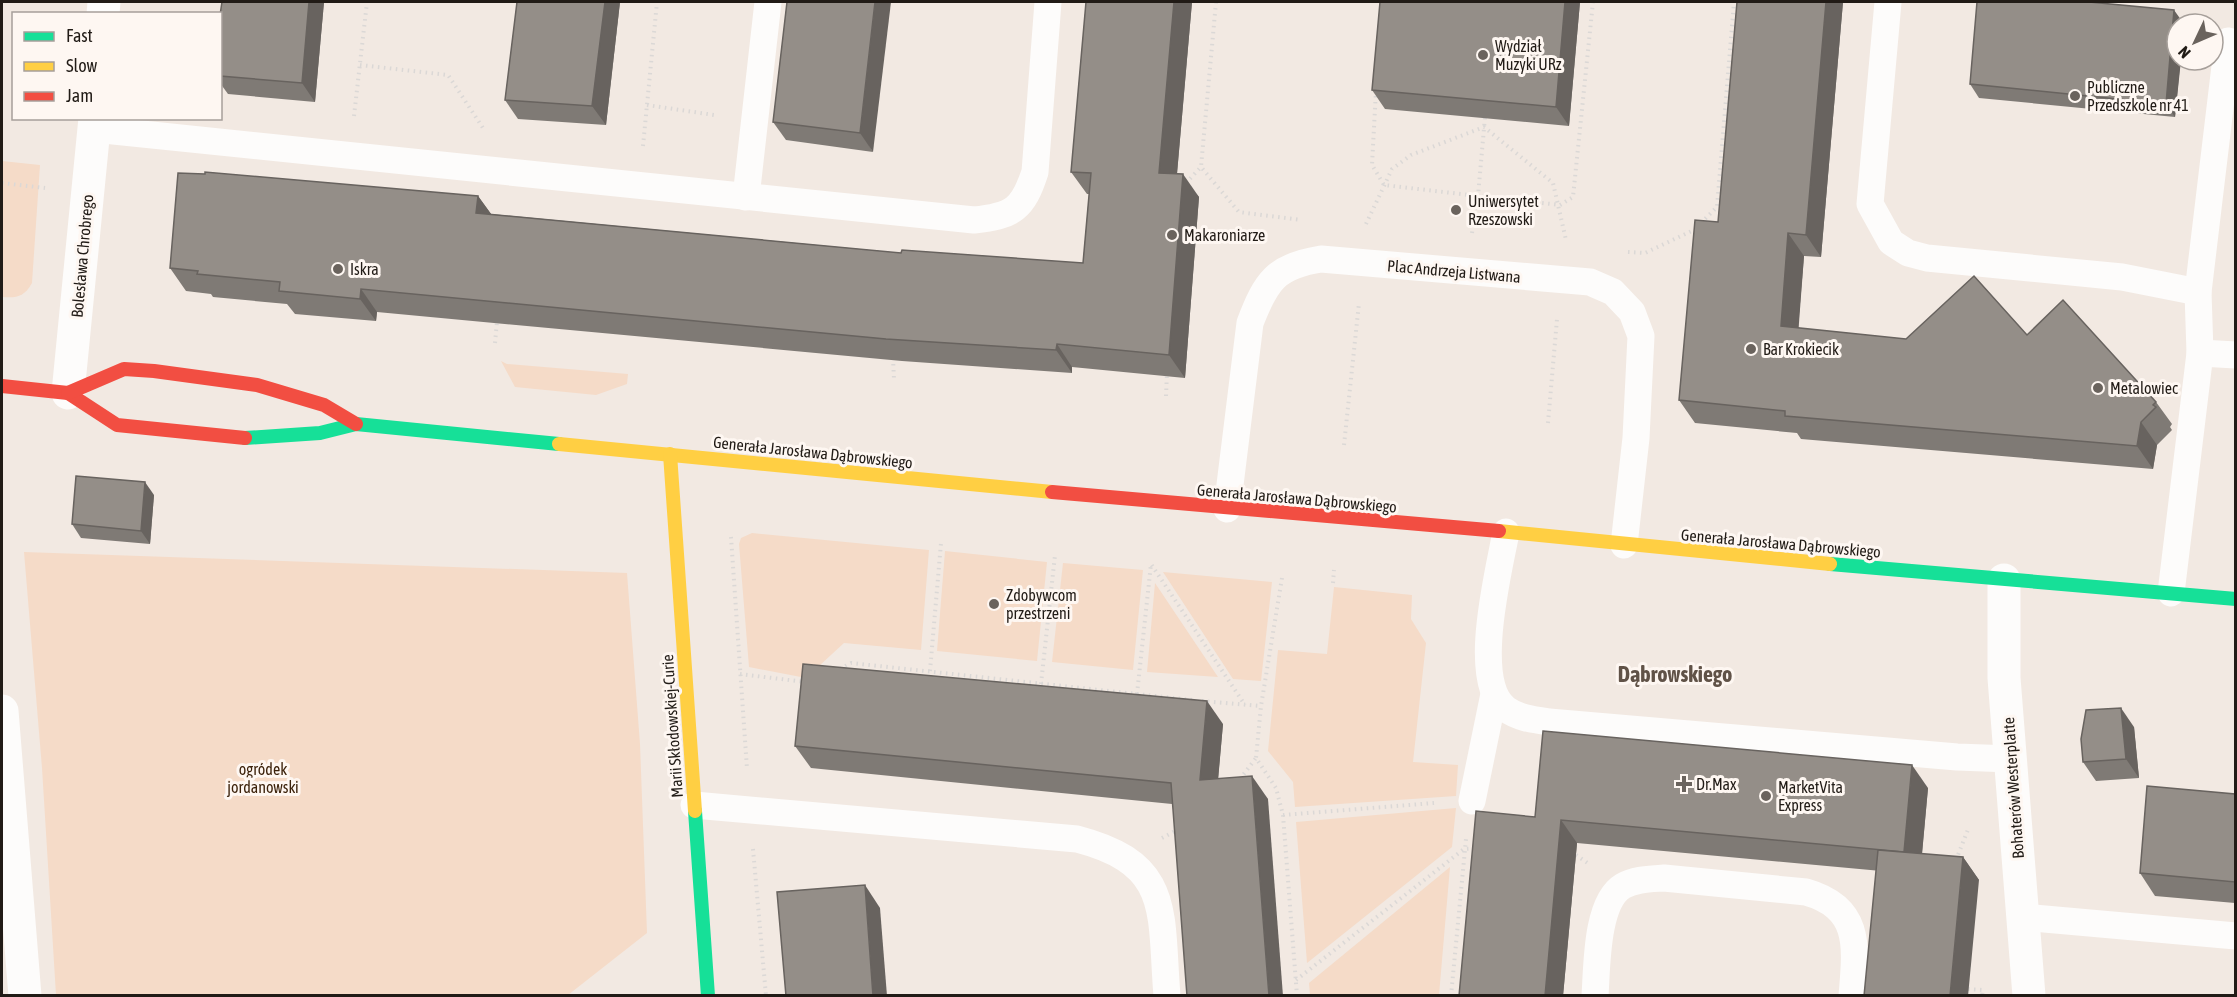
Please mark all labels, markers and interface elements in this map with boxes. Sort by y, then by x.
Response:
legend [12,12,222,120]
north arrow [2165,12,2225,72]
text: Fast [66,25,93,46]
place label: Wydział Muzyki URz [1495,37,1562,74]
text: N [2174,43,2194,62]
marker: Wydział Muzyki URz [1476,48,1490,62]
text: Slow [66,55,97,76]
place label: Publiczne Przedszkole nr 41 [2087,78,2189,114]
text: Jam [66,85,93,106]
marker: Publiczne Przedszkole nr 41 [2068,89,2082,103]
place label: Uniwersytet Rzeszowski [1468,192,1539,228]
street label: Bolesława Chrobrego [68,194,97,318]
marker: Uniwersytet Rzeszowski [1449,203,1463,217]
place label: Makaroniarze [1184,226,1265,244]
marker: Makaroniarze [1165,228,1179,242]
street label: Plac Andrzeja Listwana [1386,256,1521,287]
place label: Iskra [350,260,379,278]
marker: Iskra [331,262,345,276]
place label: Bar Krokiecik [1763,340,1839,358]
marker: Bar Krokiecik [1744,342,1758,356]
place label: Metalowiec [2110,379,2178,397]
marker: Metalowiec [2091,381,2105,395]
street label: Generała Jarosława Dąbrowskiego [712,433,914,472]
street label: Generała Jarosława Dąbrowskiego [1196,480,1398,517]
street label: Generała Jarosława Dąbrowskiego [1680,525,1882,562]
place label: Zdobywcom przestrzeni [1006,586,1077,623]
marker: Zdobywcom przestrzeni [987,597,1001,611]
street label: Marii Skłodowskiej-Curie [658,654,687,798]
district label: Dąbrowskiego [1618,661,1732,687]
street label: Bohaterów Westerplatte [1999,717,2028,859]
park label: ogródek jordanowski [226,760,299,797]
place label: Dr.Max [1696,775,1737,793]
marker: Dr.Max [1677,777,1691,791]
place label: MarketVita Express [1778,778,1843,815]
marker: MarketVita Express [1759,789,1773,803]

